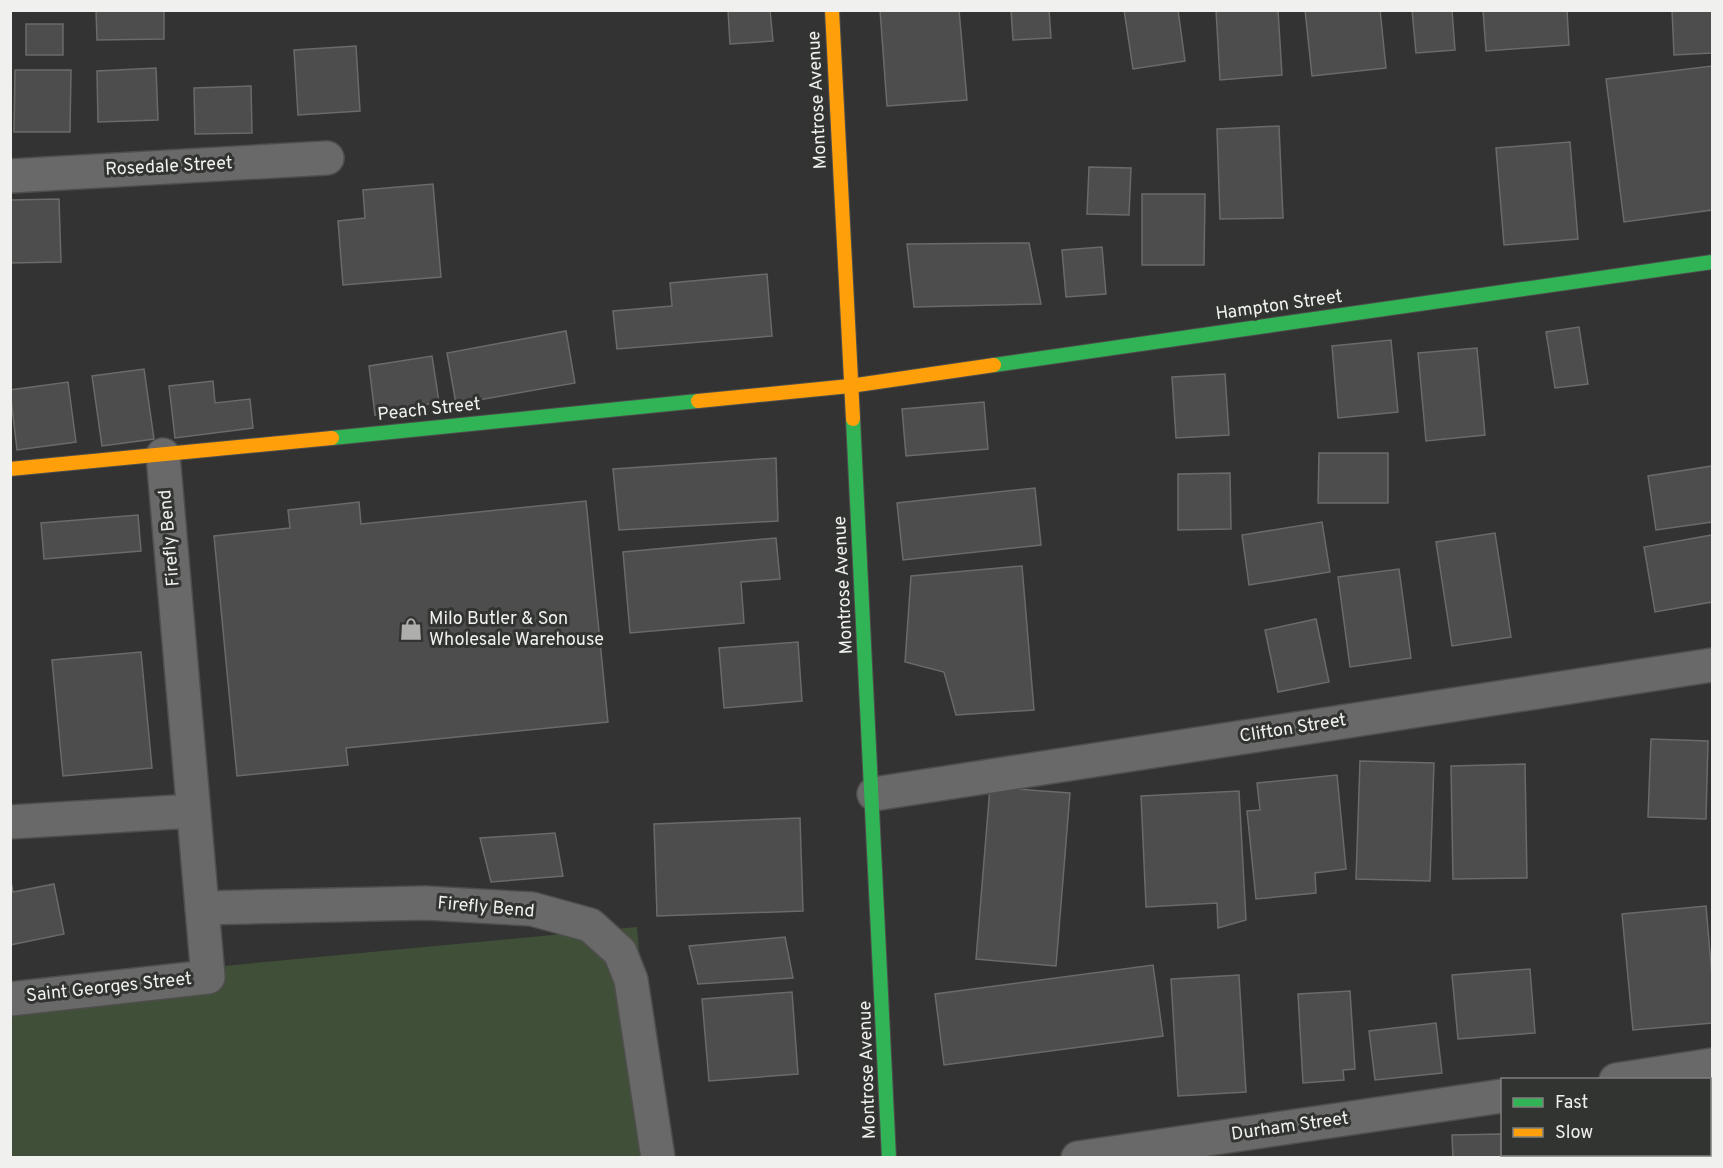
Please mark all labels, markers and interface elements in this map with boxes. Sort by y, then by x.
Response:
street label: Montrose Avenue [803,30,833,170]
street label: Rosedale Street [105,152,233,182]
street label: Hampton Street [1214,286,1344,326]
street label: Peach Street [376,393,482,427]
street label: Firefly Bend [154,488,186,588]
street label: Montrose Avenue [829,515,859,655]
place label: Milo Butler & Son Wholesale Warehouse [429,608,604,652]
shop icon: Milo Butler & Son Wholesale Warehouse [398,616,424,642]
street label: Clifton Street [1238,709,1348,749]
street label: Firefly Bend [436,892,536,924]
street label: Saint Georges Street [25,968,193,1008]
street label: Montrose Avenue [854,1000,882,1140]
legend [1501,1078,1711,1156]
text: Fast [1555,1092,1588,1115]
street label: Durham Street [1230,1107,1350,1147]
text: Slow [1555,1122,1593,1145]

